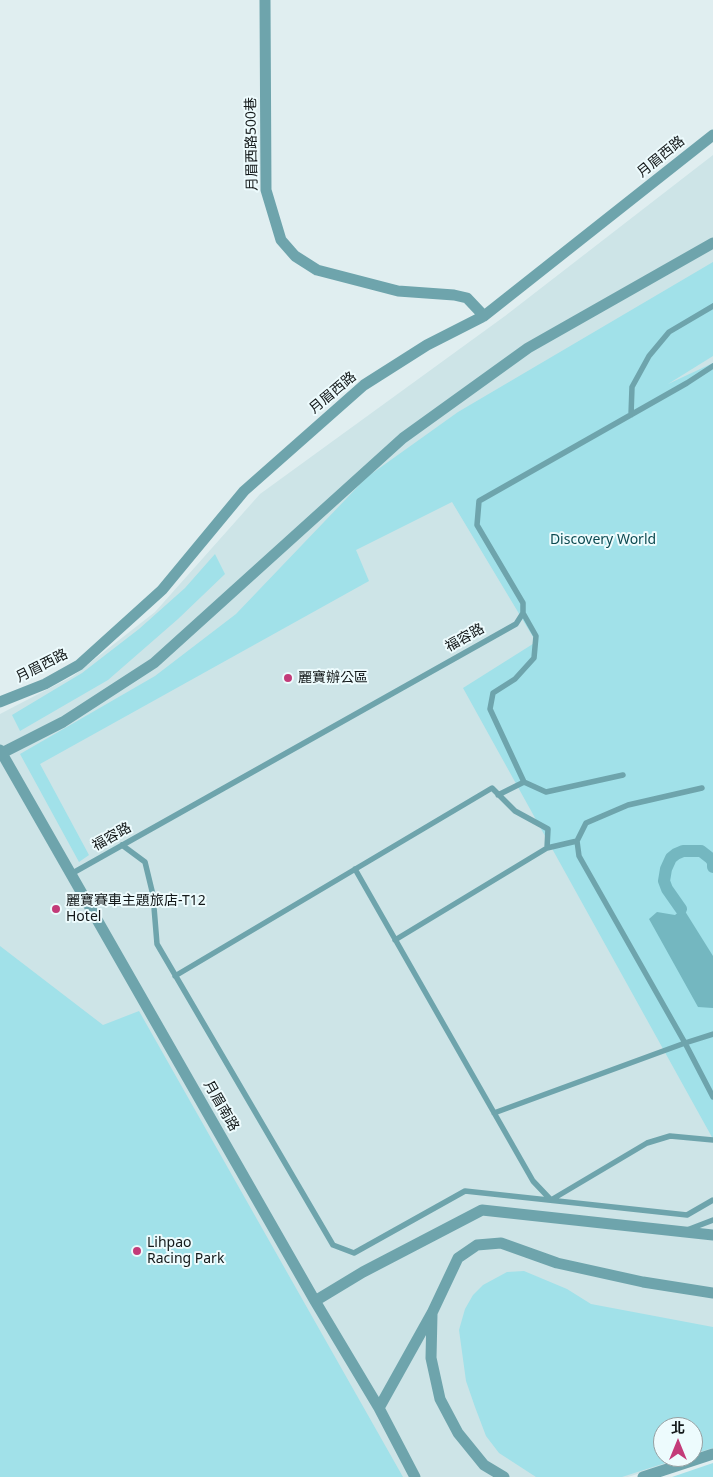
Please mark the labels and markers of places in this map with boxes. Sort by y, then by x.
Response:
place label: 麗寶辦公區 [298,670,368,686]
marker: 麗寶辦公區 [282,672,294,684]
place label: 麗寶賽車主題旅店-T12 Hotel [66,893,206,926]
marker: 麗寶賽車主題旅店-T12 Hotel [50,903,62,915]
place label: Lihpao Racing Park [147,1235,224,1268]
marker: Lihpao Racing Park [131,1245,143,1257]

